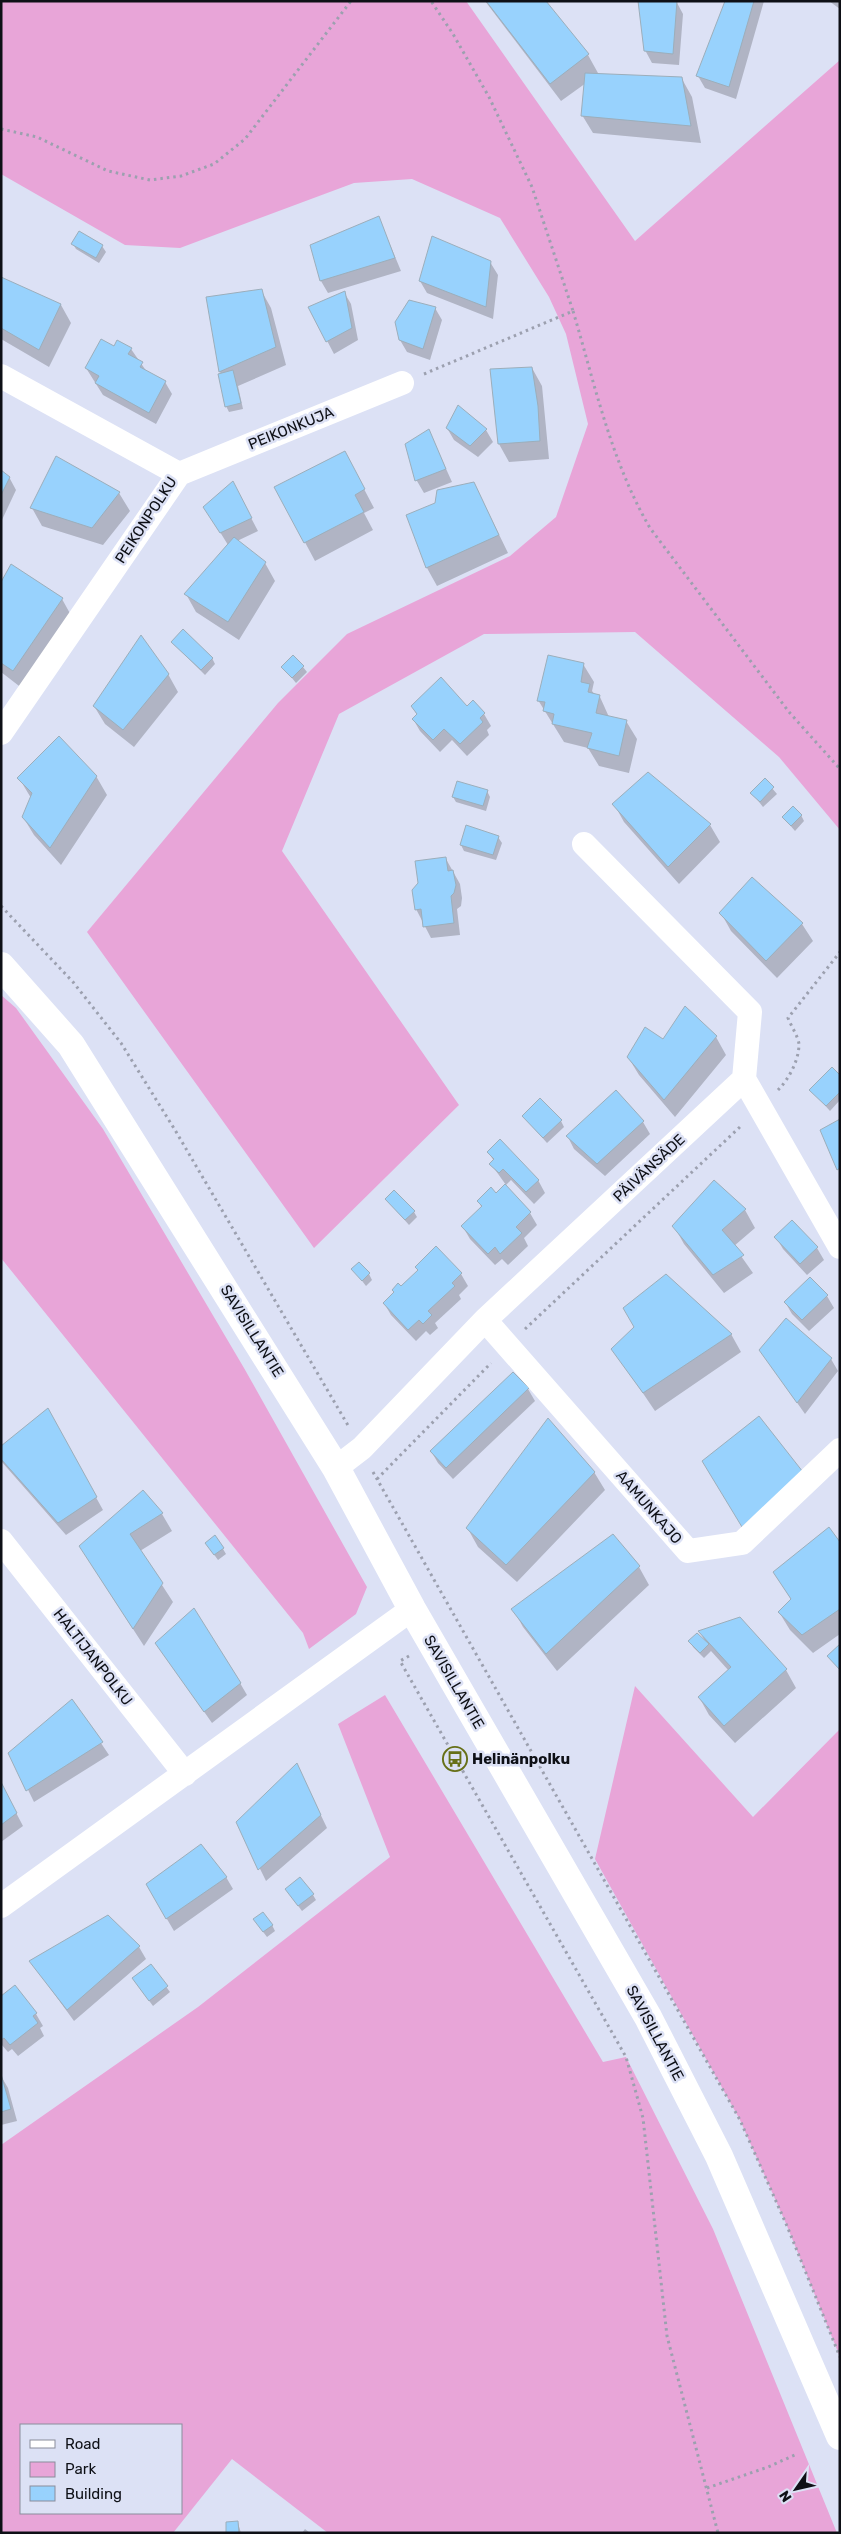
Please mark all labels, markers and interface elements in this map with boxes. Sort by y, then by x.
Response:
street label: PEIKONKUJA [246,403,336,453]
street label: PEIKONPOLKU [111,473,181,567]
street label: PÄIVÄNSÄDE [609,1130,689,1206]
street label: SAVISILLANTIE [217,1282,287,1380]
street label: AAMUNKAJO [612,1467,686,1547]
street label: HALTIJANPOLKU [50,1605,136,1709]
street label: SAVISILLANTIE [420,1632,488,1732]
bus stop icon: Helinänpolku [442,1746,468,1772]
place label: Helinänpolku [472,1750,570,1768]
street label: SAVISILLANTIE [622,1982,688,2084]
legend [20,2424,182,2514]
text: Road [65,2435,101,2453]
text: Park [65,2460,96,2478]
north arrow [771,2464,821,2514]
text: Building [65,2485,122,2503]
text: N [776,2487,796,2505]

